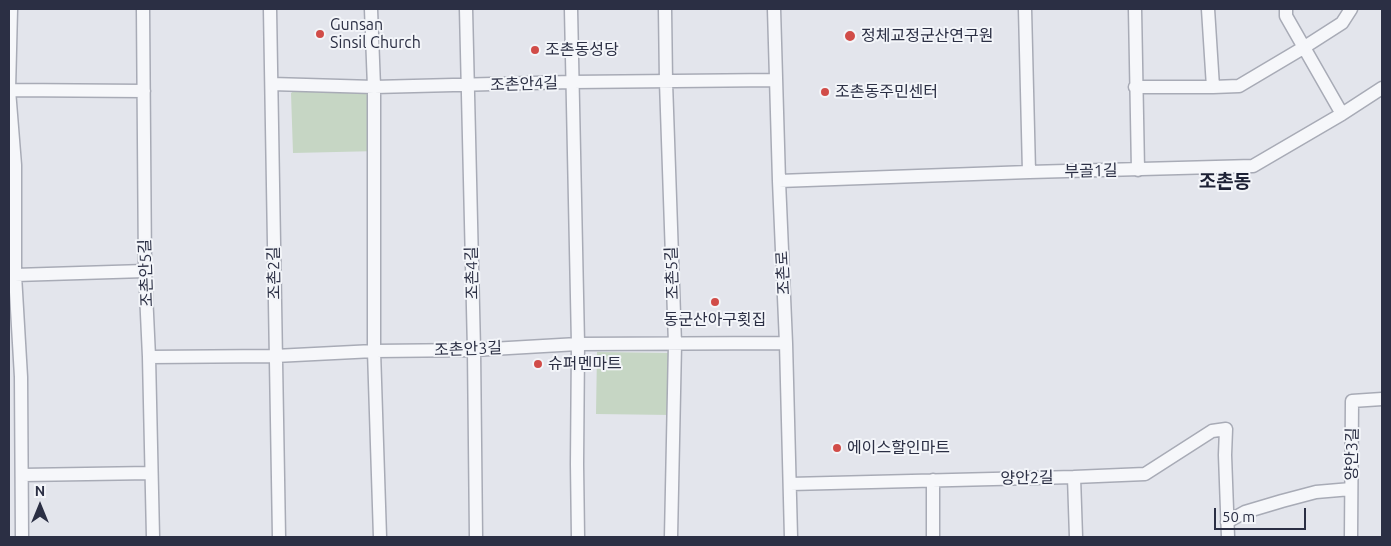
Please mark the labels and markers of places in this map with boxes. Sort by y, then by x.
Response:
place label: Gunsan Sinsil Church [330,15,421,53]
place label: 정체교정군산연구원 [861,26,993,46]
marker: Gunsan Sinsil Church [314,28,326,40]
marker: 정체교정군산연구원 [843,29,857,43]
place label: 조촌동성당 [545,40,619,60]
marker: 조촌동성당 [529,44,541,56]
place label: 조촌동주민센터 [835,82,938,102]
marker: 조촌동주민센터 [819,86,831,98]
marker: 동군산아구횟집 [709,296,721,308]
place label: 동군산아구횟집 [663,310,767,330]
place label: 슈퍼멘마트 [548,354,622,374]
marker: 슈퍼멘마트 [532,358,544,370]
place label: 에이스할인마트 [847,438,950,458]
marker: 에이스할인마트 [831,442,843,454]

